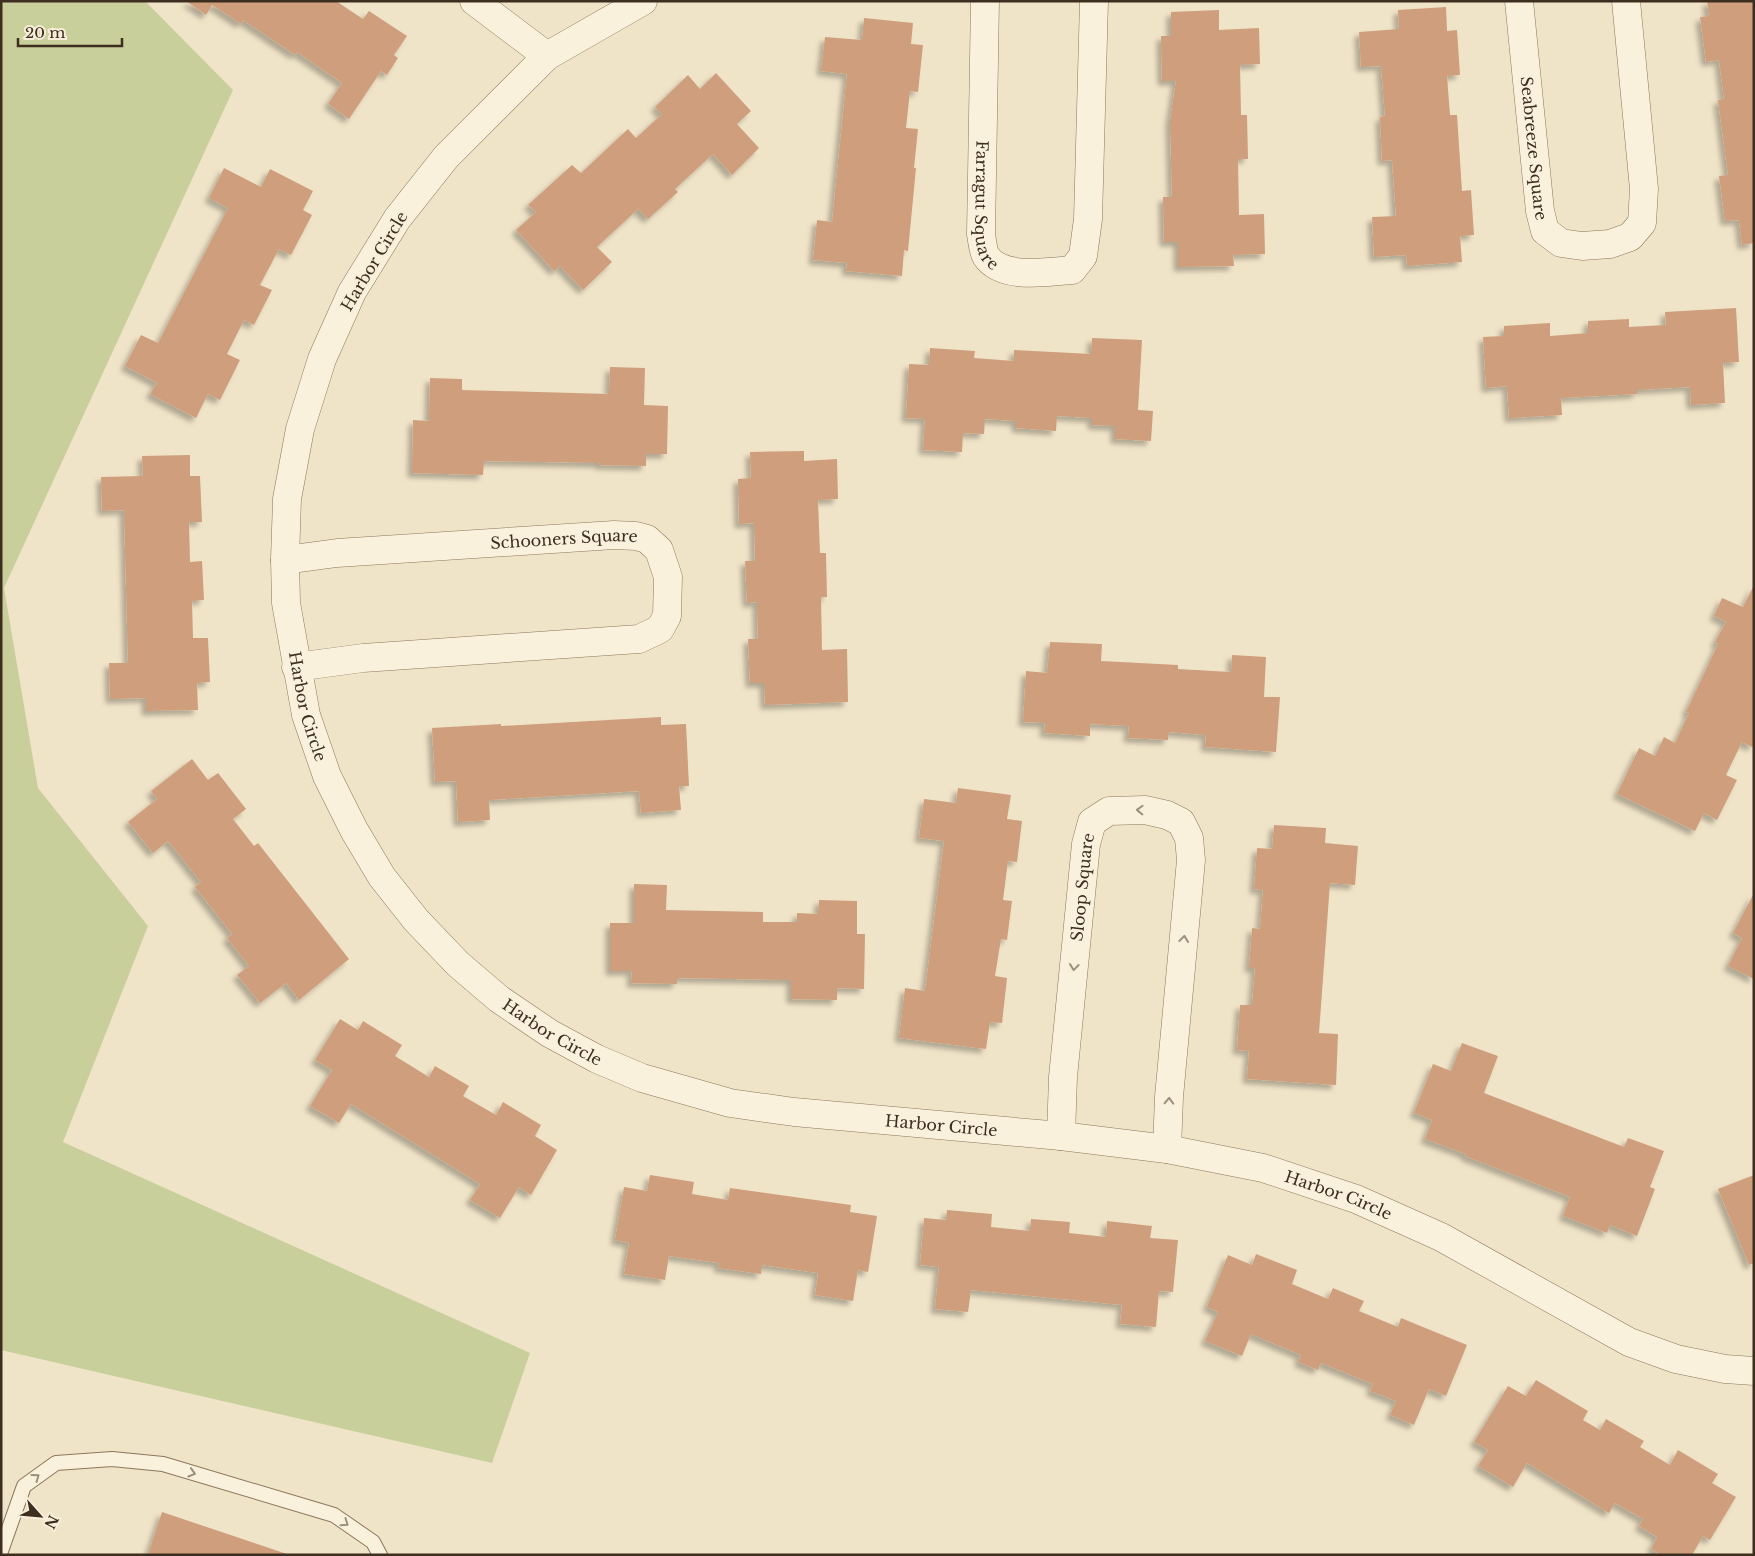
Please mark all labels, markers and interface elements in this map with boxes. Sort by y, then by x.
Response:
scale bar [18,15,121,47]
text: 20 m [25,23,65,42]
street label: Seabreeze Square [1517,75,1552,222]
street label: Farragut Square [971,140,1003,274]
street label: Harbor Circle [336,208,412,314]
street label: Schooners Square [490,525,638,553]
street label: Harbor Circle [285,650,331,764]
one-way arrow [1136,805,1144,816]
street label: Sloop Square [1066,830,1099,942]
one-way arrow [1178,935,1189,943]
one-way arrow [1069,963,1080,971]
street label: Harbor Circle [499,994,605,1070]
one-way arrow [1163,1096,1174,1104]
street label: Harbor Circle [884,1110,998,1140]
street label: Harbor Circle [1282,1166,1395,1224]
one-way arrow [187,1467,195,1477]
one-way arrow [30,1474,40,1483]
north arrow [15,1491,65,1541]
text: N [41,1512,63,1532]
one-way arrow [340,1517,349,1526]

